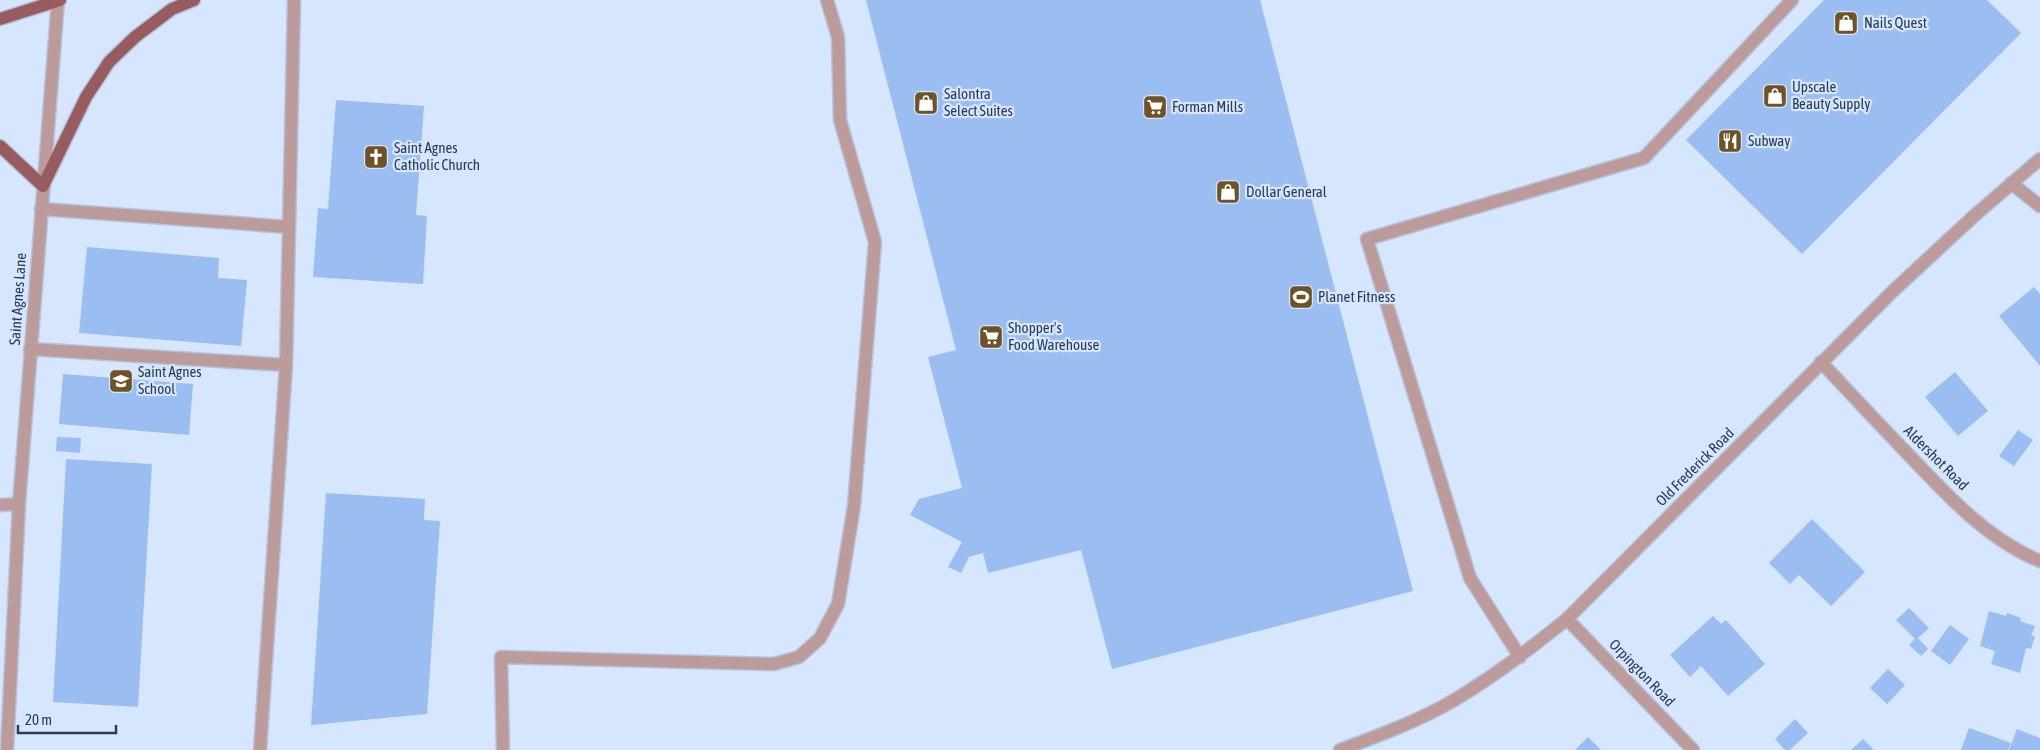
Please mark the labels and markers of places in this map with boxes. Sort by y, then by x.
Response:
shop icon: Nails Quest [1833,10,1859,36]
place label: Nails Quest [1864,14,1927,31]
place label: Upscale Beauty Supply [1792,78,1870,112]
shop icon: Upscale Beauty Supply [1762,83,1788,109]
place label: Salontra Select Suites [944,85,1013,119]
shop icon: Salontra Select Suites [913,90,939,116]
supermarket icon: Forman Mills [1142,94,1168,120]
place label: Forman Mills [1172,98,1243,115]
restaurant icon: Subway [1717,128,1743,154]
place label: Subway [1748,132,1790,149]
place label: Saint Agnes Catholic Church [394,139,480,173]
church icon: Saint Agnes Catholic Church [363,144,389,170]
shop icon: Dollar General [1215,179,1241,205]
place label: Dollar General [1246,183,1327,200]
sports icon: Planet Fitness [1288,284,1314,310]
place label: Planet Fitness [1318,288,1395,305]
place label: Shopper's Food Warehouse [1008,319,1100,353]
supermarket icon: Shopper's Food Warehouse [978,324,1004,350]
place label: Saint Agnes School [138,363,202,397]
school or university icon: Saint Agnes School [108,368,134,394]

